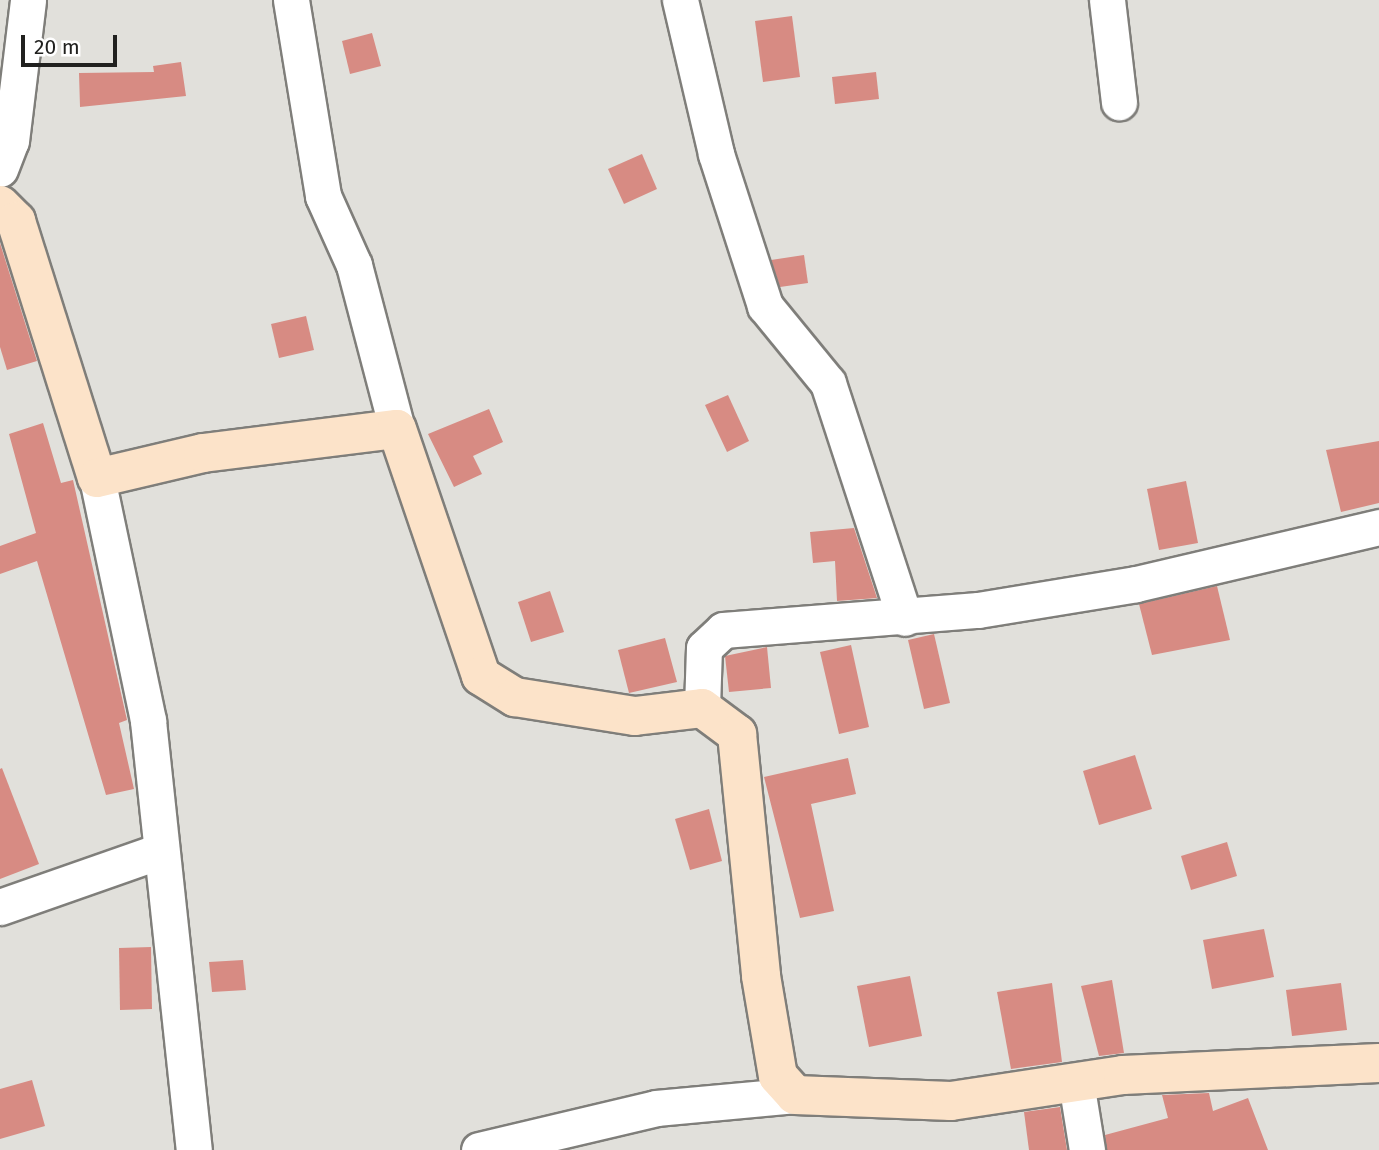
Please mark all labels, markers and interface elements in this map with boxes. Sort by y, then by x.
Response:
scale bar [24,21,121,65]
text: 20 m [34,34,80,60]

